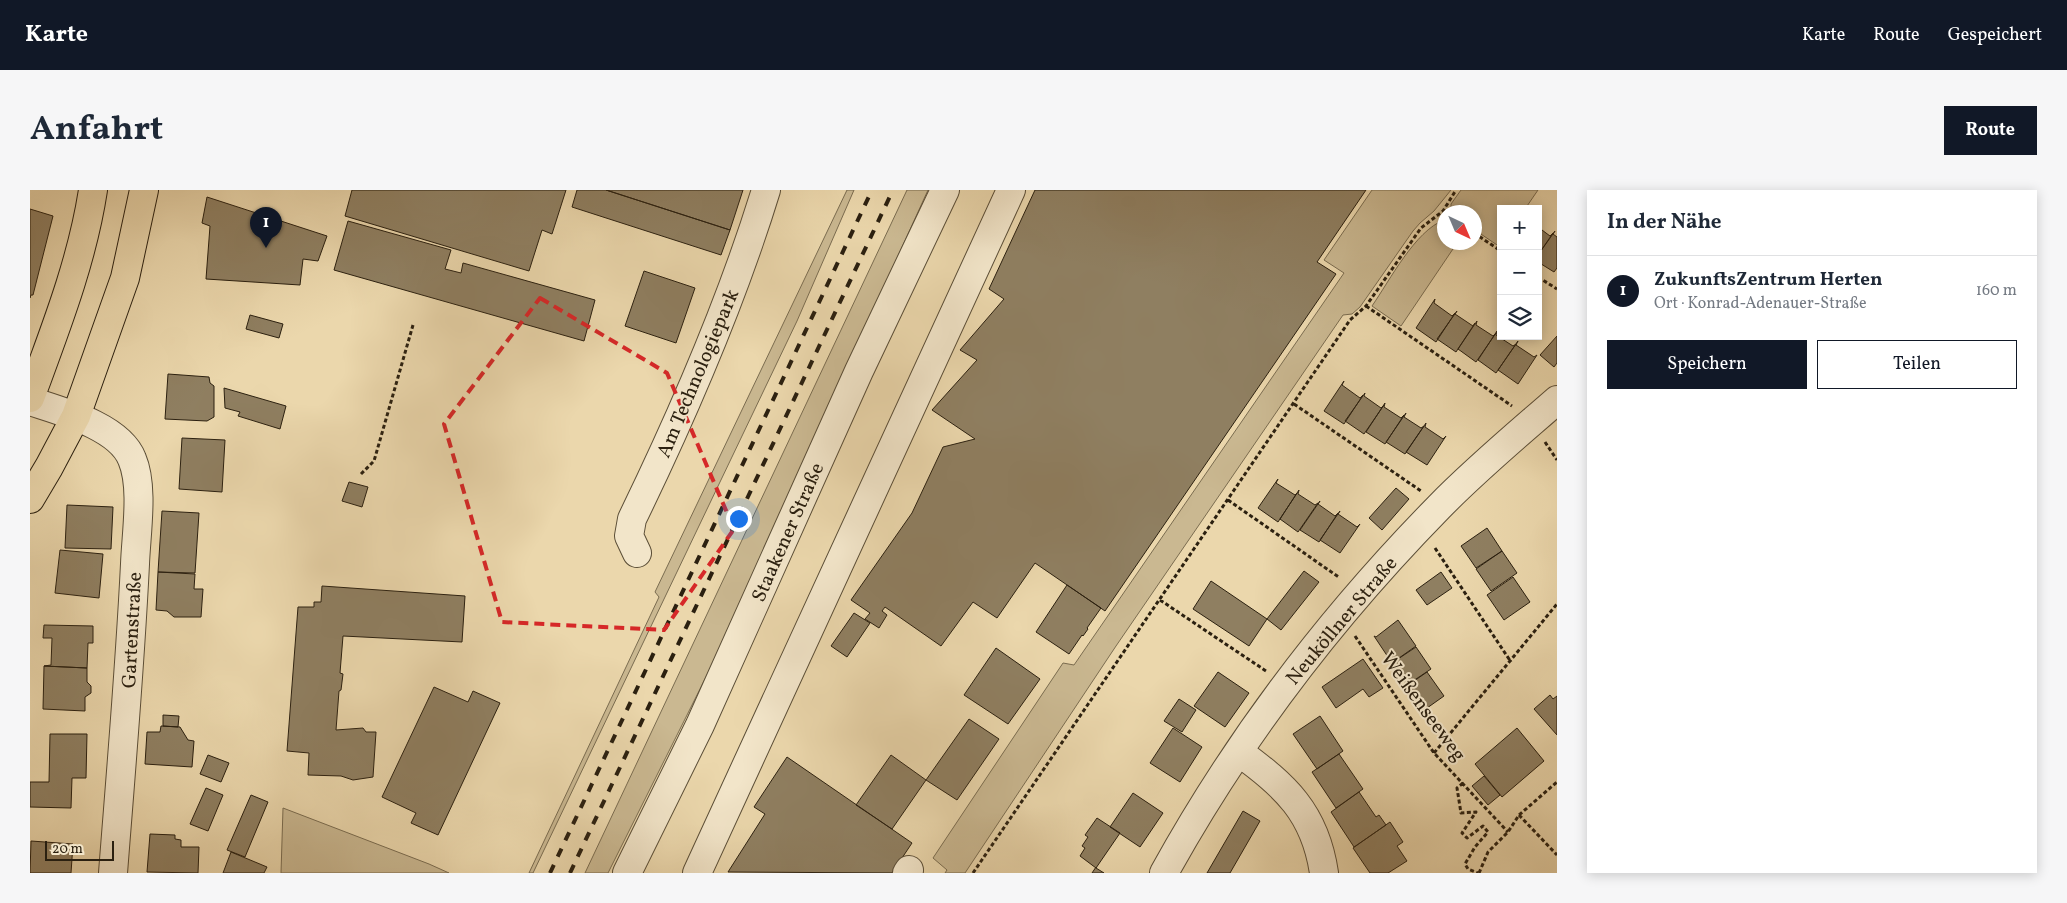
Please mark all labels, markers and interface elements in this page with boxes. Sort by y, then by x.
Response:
text: Karte [25,18,88,52]
text: Karte [1802,23,1845,48]
text: Route [1873,23,1920,48]
text: Gespeichert [1948,23,2042,48]
text: Anfahrt [30,106,163,154]
button: Route [1944,106,2037,155]
north arrow [1437,205,1482,250]
map controls [1497,205,1542,340]
button: + [1497,205,1542,250]
pin: 1 [250,207,282,248]
text: In der Nähe [1607,208,1722,237]
button: − [1497,250,1542,295]
text: ZukunftsZentrum Herten [1654,267,1882,293]
text: 1 [1620,280,1626,302]
text: 160 m [1976,280,2017,302]
street label: Am Technologiepark [651,285,747,462]
text: Ort · Konrad-Adenauer-Straße [1654,293,1867,315]
button: layers [1497,295,1542,340]
button: Speichern [1607,340,1807,389]
button: Teilen [1817,340,2017,389]
street label: Staakener Straße [746,459,832,607]
your location [726,506,752,532]
street label: Neuköllner Straße [1280,551,1405,692]
street label: Gartenstraße [116,571,150,689]
street label: Weißenseeweg [1373,647,1472,768]
scale bar [45,838,114,861]
text: 20 m [52,840,83,859]

